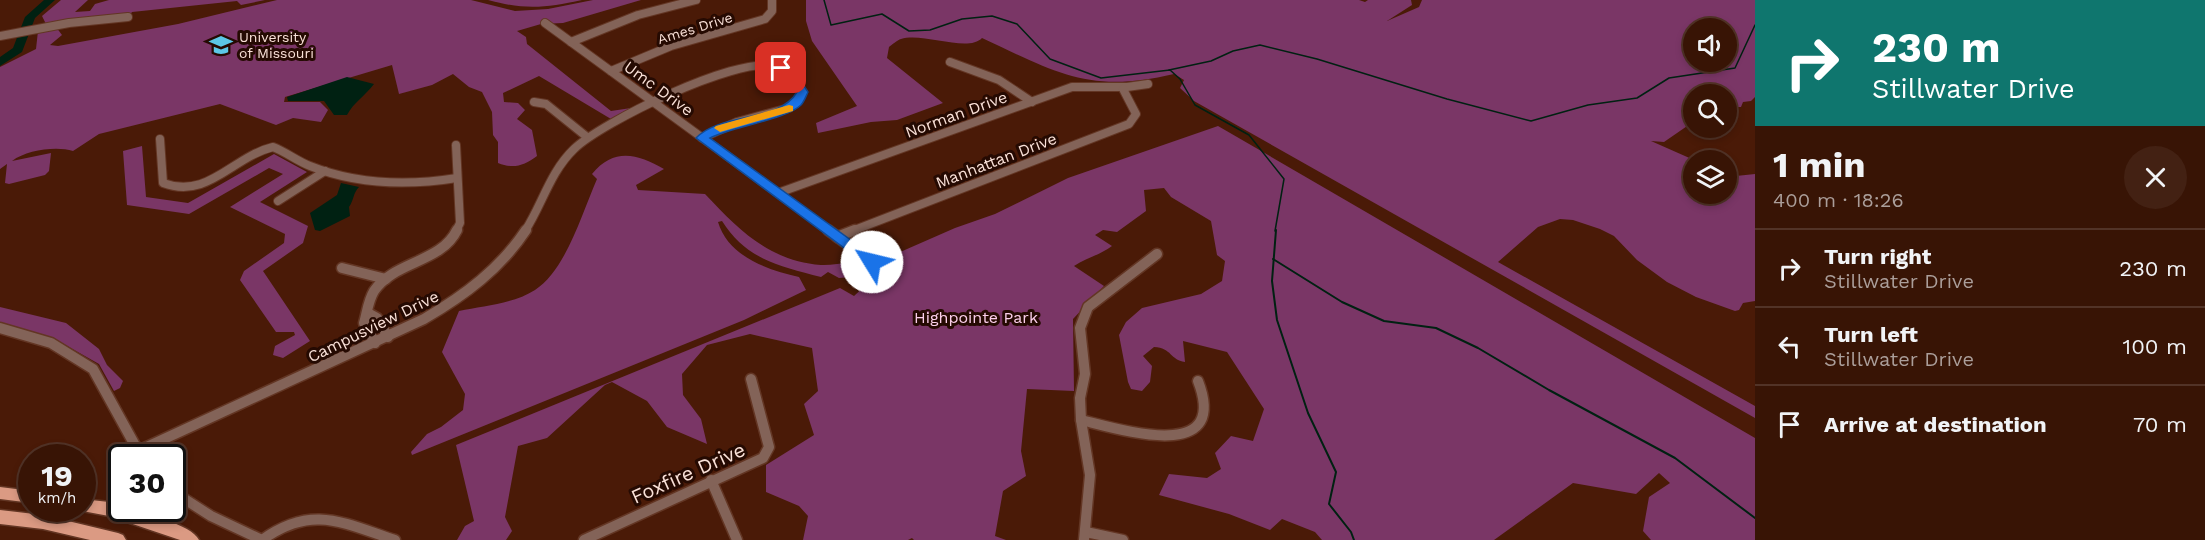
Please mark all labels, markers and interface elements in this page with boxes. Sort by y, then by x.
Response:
street label: Ames Drive [656,9,734,47]
map controls [1683,18,1737,204]
button: sound [1683,18,1737,72]
text: 230 m [1872,23,2001,72]
icon: right [1773,24,1851,102]
place label: University of Missouri [239,29,314,61]
school or university icon: University of Missouri [208,32,234,58]
pin [755,42,806,93]
icon: arrive [764,51,797,84]
street label: Umc Drive [620,57,697,120]
text: Stillwater Drive [1872,73,2075,105]
button: search [1683,84,1737,138]
street label: Norman Drive [903,87,1010,142]
street label: Manhattan Drive [933,129,1059,192]
text: 1 min [1773,144,1865,186]
button: close [2124,146,2187,209]
button: layers [1683,150,1737,204]
text: 400 m · 18:26 [1773,188,1904,212]
position arrow [840,230,904,294]
text: Turn right [1824,244,1931,269]
icon: right [1773,252,1806,285]
text: 230 m [2119,256,2187,281]
text: Stillwater Drive [1824,269,1974,293]
street label: Campusview Drive [305,287,442,366]
park label: Highpointe Park [914,308,1038,327]
text: Turn left [1824,322,1918,347]
icon: left [1773,330,1806,363]
text: 100 m [2123,334,2187,359]
text: Stillwater Drive [1824,347,1974,371]
icon: arrive [1773,408,1806,441]
text: Arrive at destination [1824,412,2047,437]
text: 70 m [2133,412,2187,437]
street label: Foxfire Drive [627,437,749,509]
speed limit sign: 30 [108,444,186,522]
text: 19 [41,458,73,493]
text: km/h [38,489,76,507]

